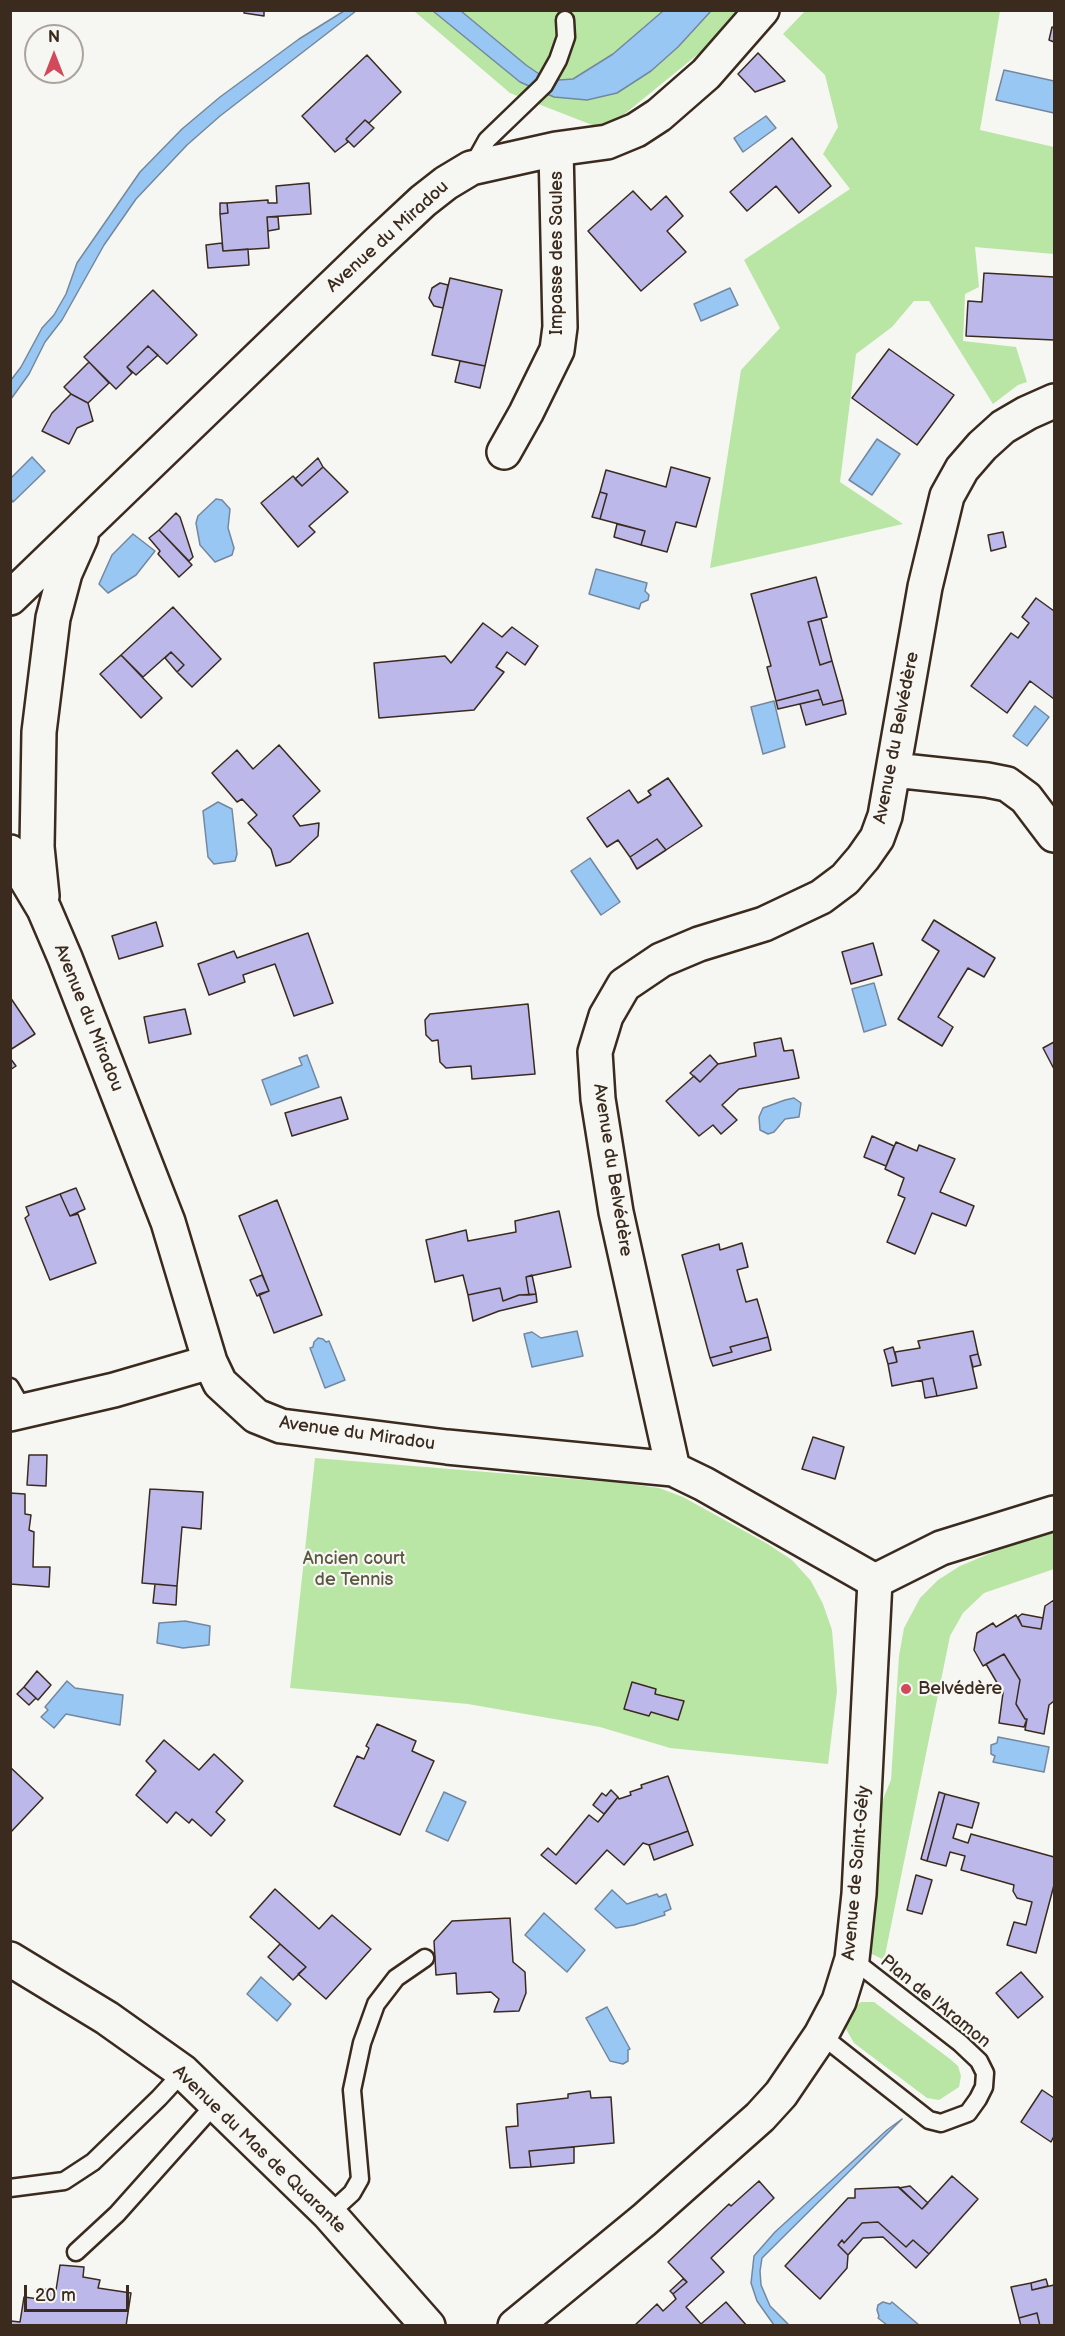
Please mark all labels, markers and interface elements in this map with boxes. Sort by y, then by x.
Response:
north arrow [24,24,84,84]
text: N [48,28,60,47]
street label: Impasse des Saules [546,171,568,335]
street label: Avenue du Miradou [322,176,454,298]
street label: Avenue du Belvédère [870,650,924,826]
street label: Avenue du Miradou [49,941,127,1095]
street label: Avenue du Belvédère [588,1082,636,1258]
street label: Avenue du Miradou [278,1412,436,1456]
park label: Ancien court de Tennis [303,1548,405,1590]
place label: Belvédère [918,1678,1002,1700]
marker: Belvédère [899,1682,913,1696]
street label: Avenue de Saint-Gély [839,1785,875,1961]
street label: Plan de l'Aramon [875,1951,995,2053]
street label: Avenue du Mas de Quarante [168,2062,350,2238]
scale bar [27,2273,132,2311]
text: 20 m [35,2285,76,2306]

